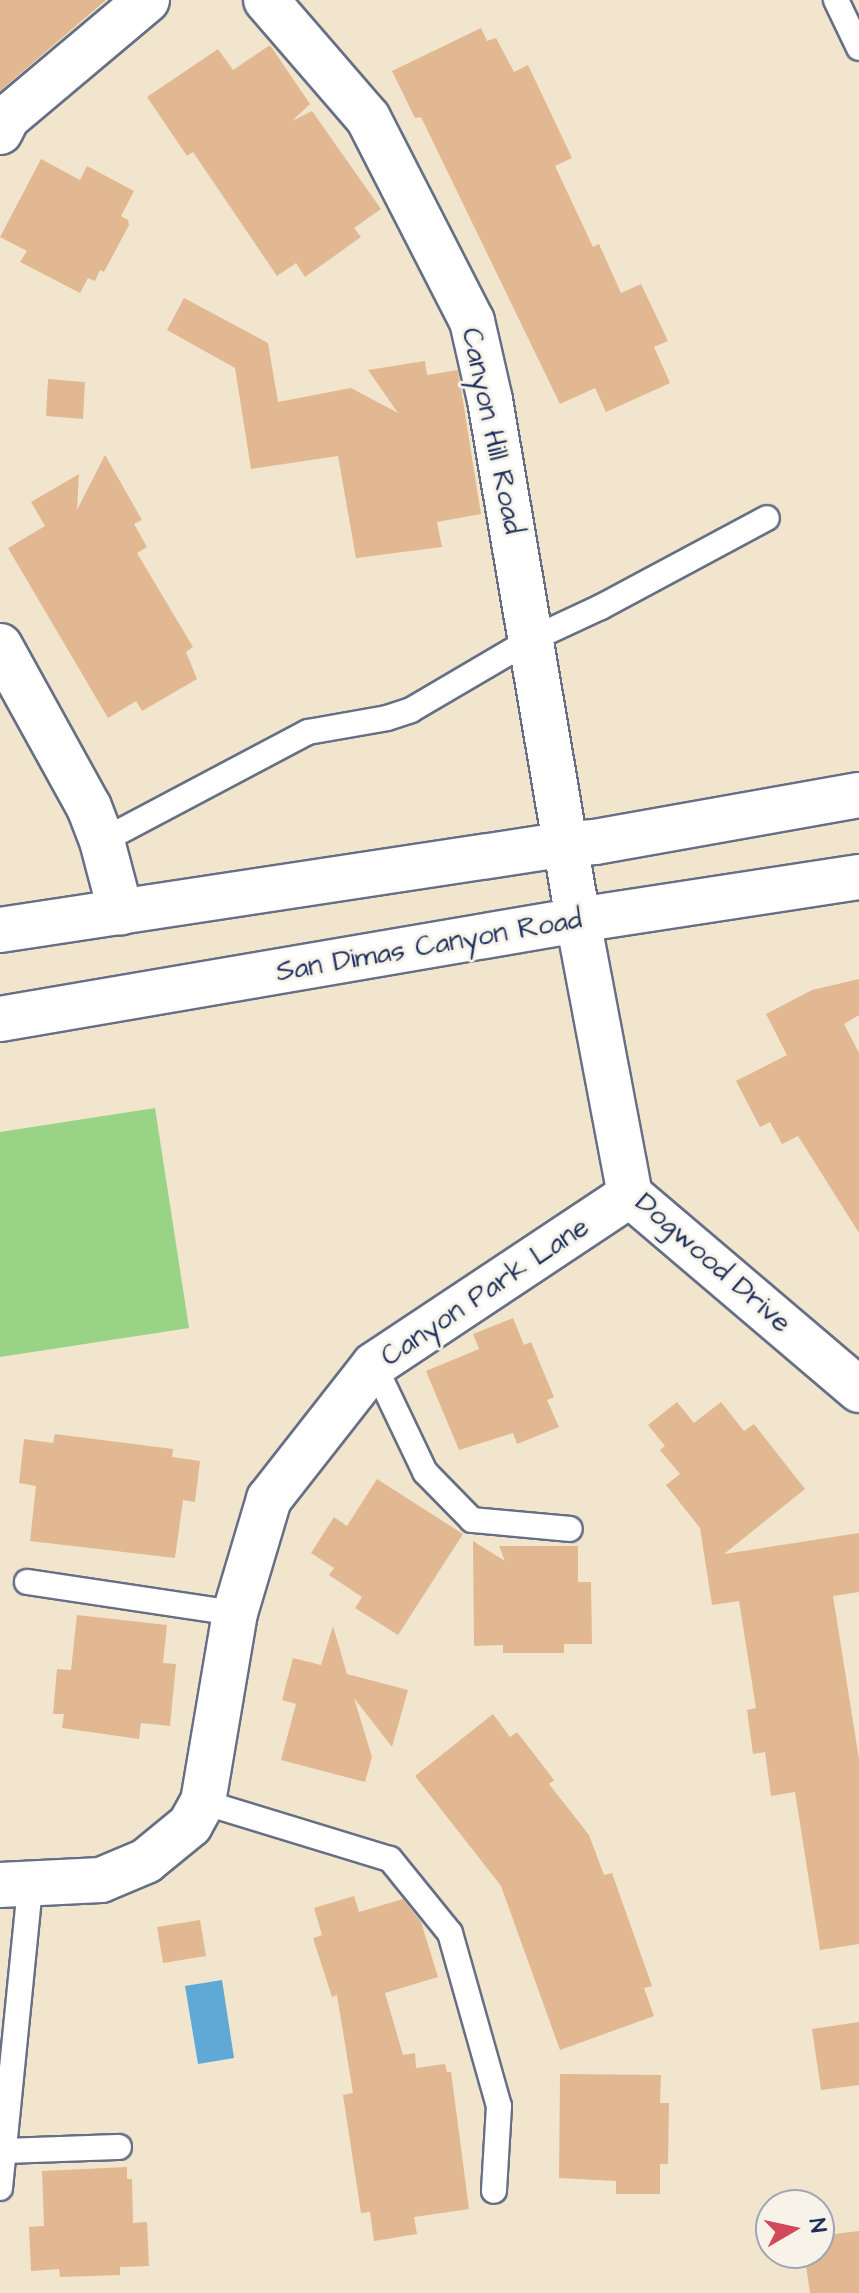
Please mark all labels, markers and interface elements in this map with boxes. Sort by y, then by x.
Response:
street label: Canyon Hill Road [454,325,530,537]
street label: San Dimas Canyon Road [274,903,584,989]
street label: Dogwood Drive [628,1186,798,1340]
street label: Canyon Park Lane [375,1210,595,1374]
north arrow [755,2189,835,2269]
text: N [801,2216,834,2235]

